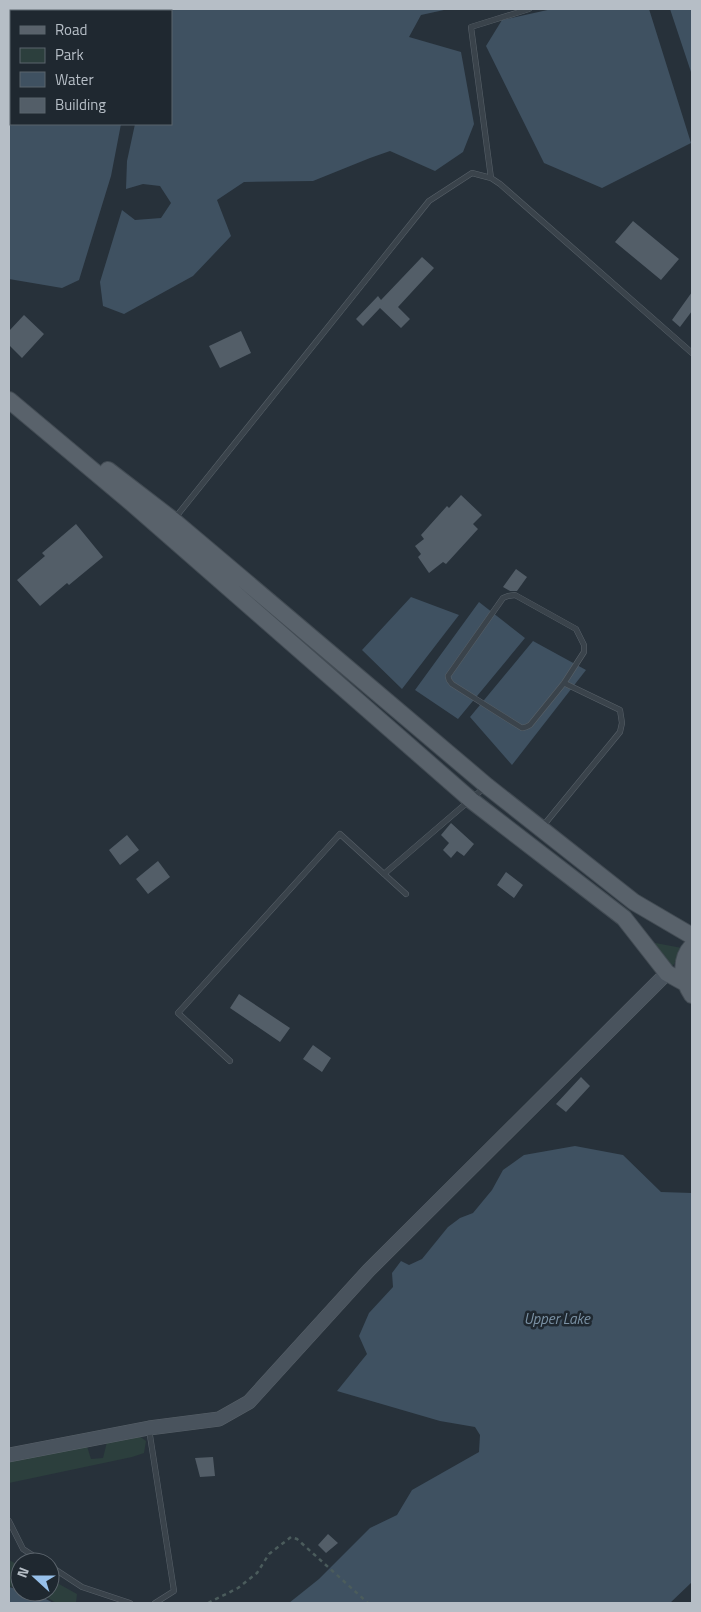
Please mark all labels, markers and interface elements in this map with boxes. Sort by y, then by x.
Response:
legend [10,10,172,125]
text: Road [55,18,87,41]
text: Park [55,43,84,66]
text: Water [55,68,94,91]
text: Building [55,93,106,116]
water label: Upper Lake [524,1307,591,1330]
north arrow [10,1552,60,1602]
text: N [11,1564,34,1580]

